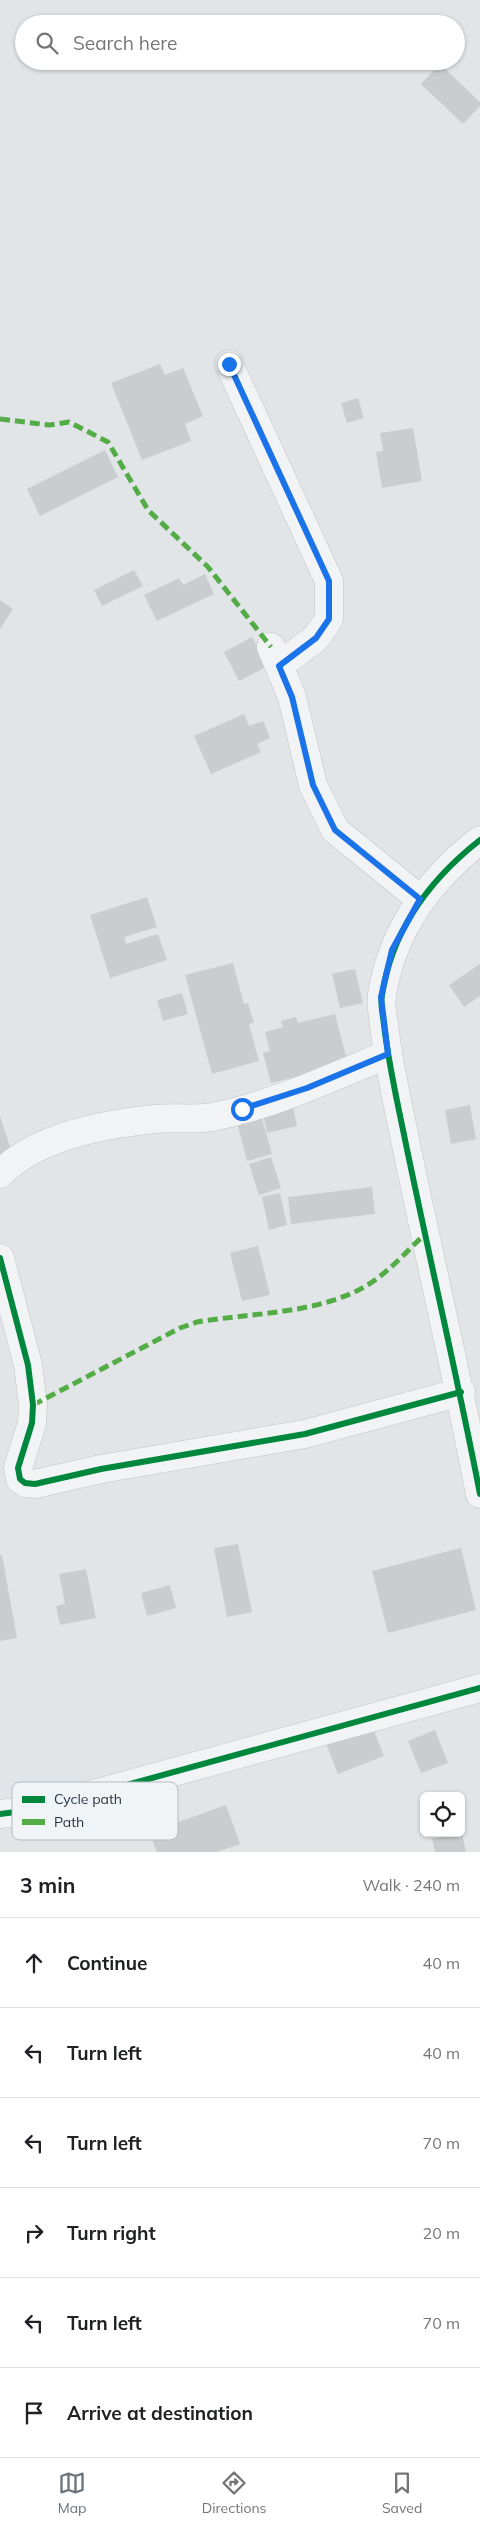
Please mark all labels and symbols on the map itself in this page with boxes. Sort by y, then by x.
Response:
route end [218,353,241,376]
route start [231,1098,254,1121]
legend [12,1782,178,1840]
text: Cycle path [54,1790,122,1808]
text: Path [54,1813,84,1831]

